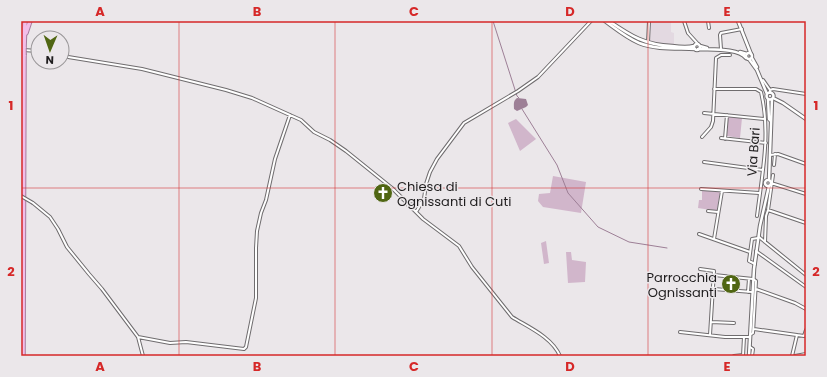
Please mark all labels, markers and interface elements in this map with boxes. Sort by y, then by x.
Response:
text: A [95,2,105,21]
text: B [253,2,262,21]
text: C [409,2,419,21]
text: D [565,2,575,21]
text: E [723,2,731,21]
north arrow [30,30,70,70]
text: N [45,52,54,68]
text: 1 [9,96,13,115]
text: 1 [814,96,818,115]
street label: Via Bari [742,127,765,177]
place label: Chiesa di Ognissanti di Cuti [397,177,511,211]
church icon: Chiesa di Ognissanti di Cuti [372,182,394,204]
text: 2 [7,262,15,281]
text: 2 [812,262,820,281]
place label: Parrocchia Ognissanti [647,268,717,302]
church icon: Parrocchia Ognissanti [720,273,742,295]
text: A [95,357,105,376]
text: B [253,357,262,376]
text: C [409,357,419,376]
text: D [565,357,575,376]
text: E [723,357,731,376]

